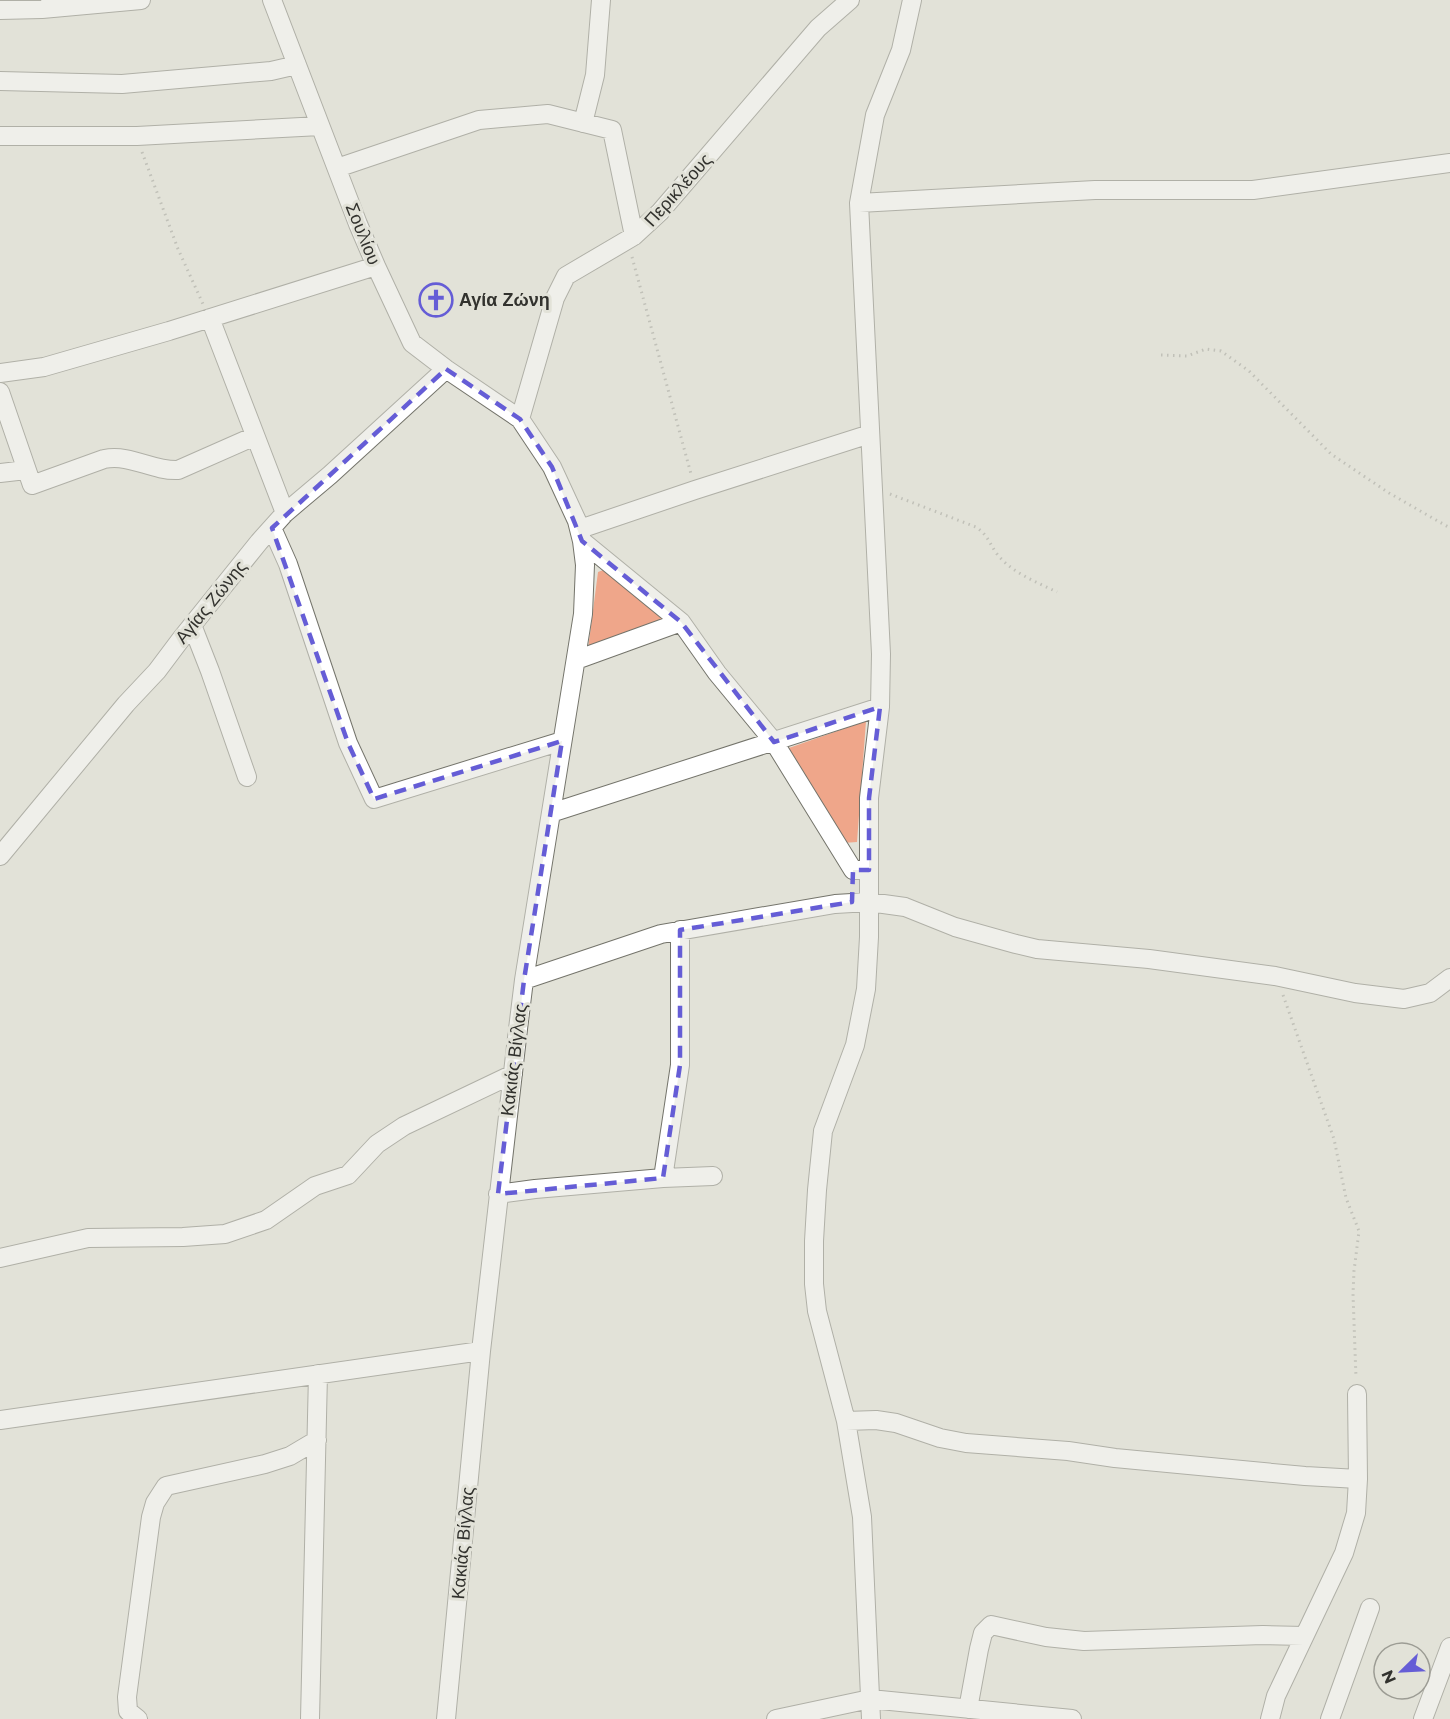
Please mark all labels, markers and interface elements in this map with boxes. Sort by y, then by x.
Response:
street label: Περικλέους [640,149,717,231]
street label: Σουλίου [341,200,385,268]
church icon: Αγία Ζώνη [418,282,454,318]
place label: Αγία Ζώνη [459,289,550,311]
street label: Αγίας Ζώνης [171,555,252,648]
street label: Κακιάς Βίγλας [496,1002,532,1117]
street label: Κακιάς Βίγλας [447,1486,479,1600]
north arrow [1372,1641,1432,1701]
text: N [1377,1667,1400,1687]

